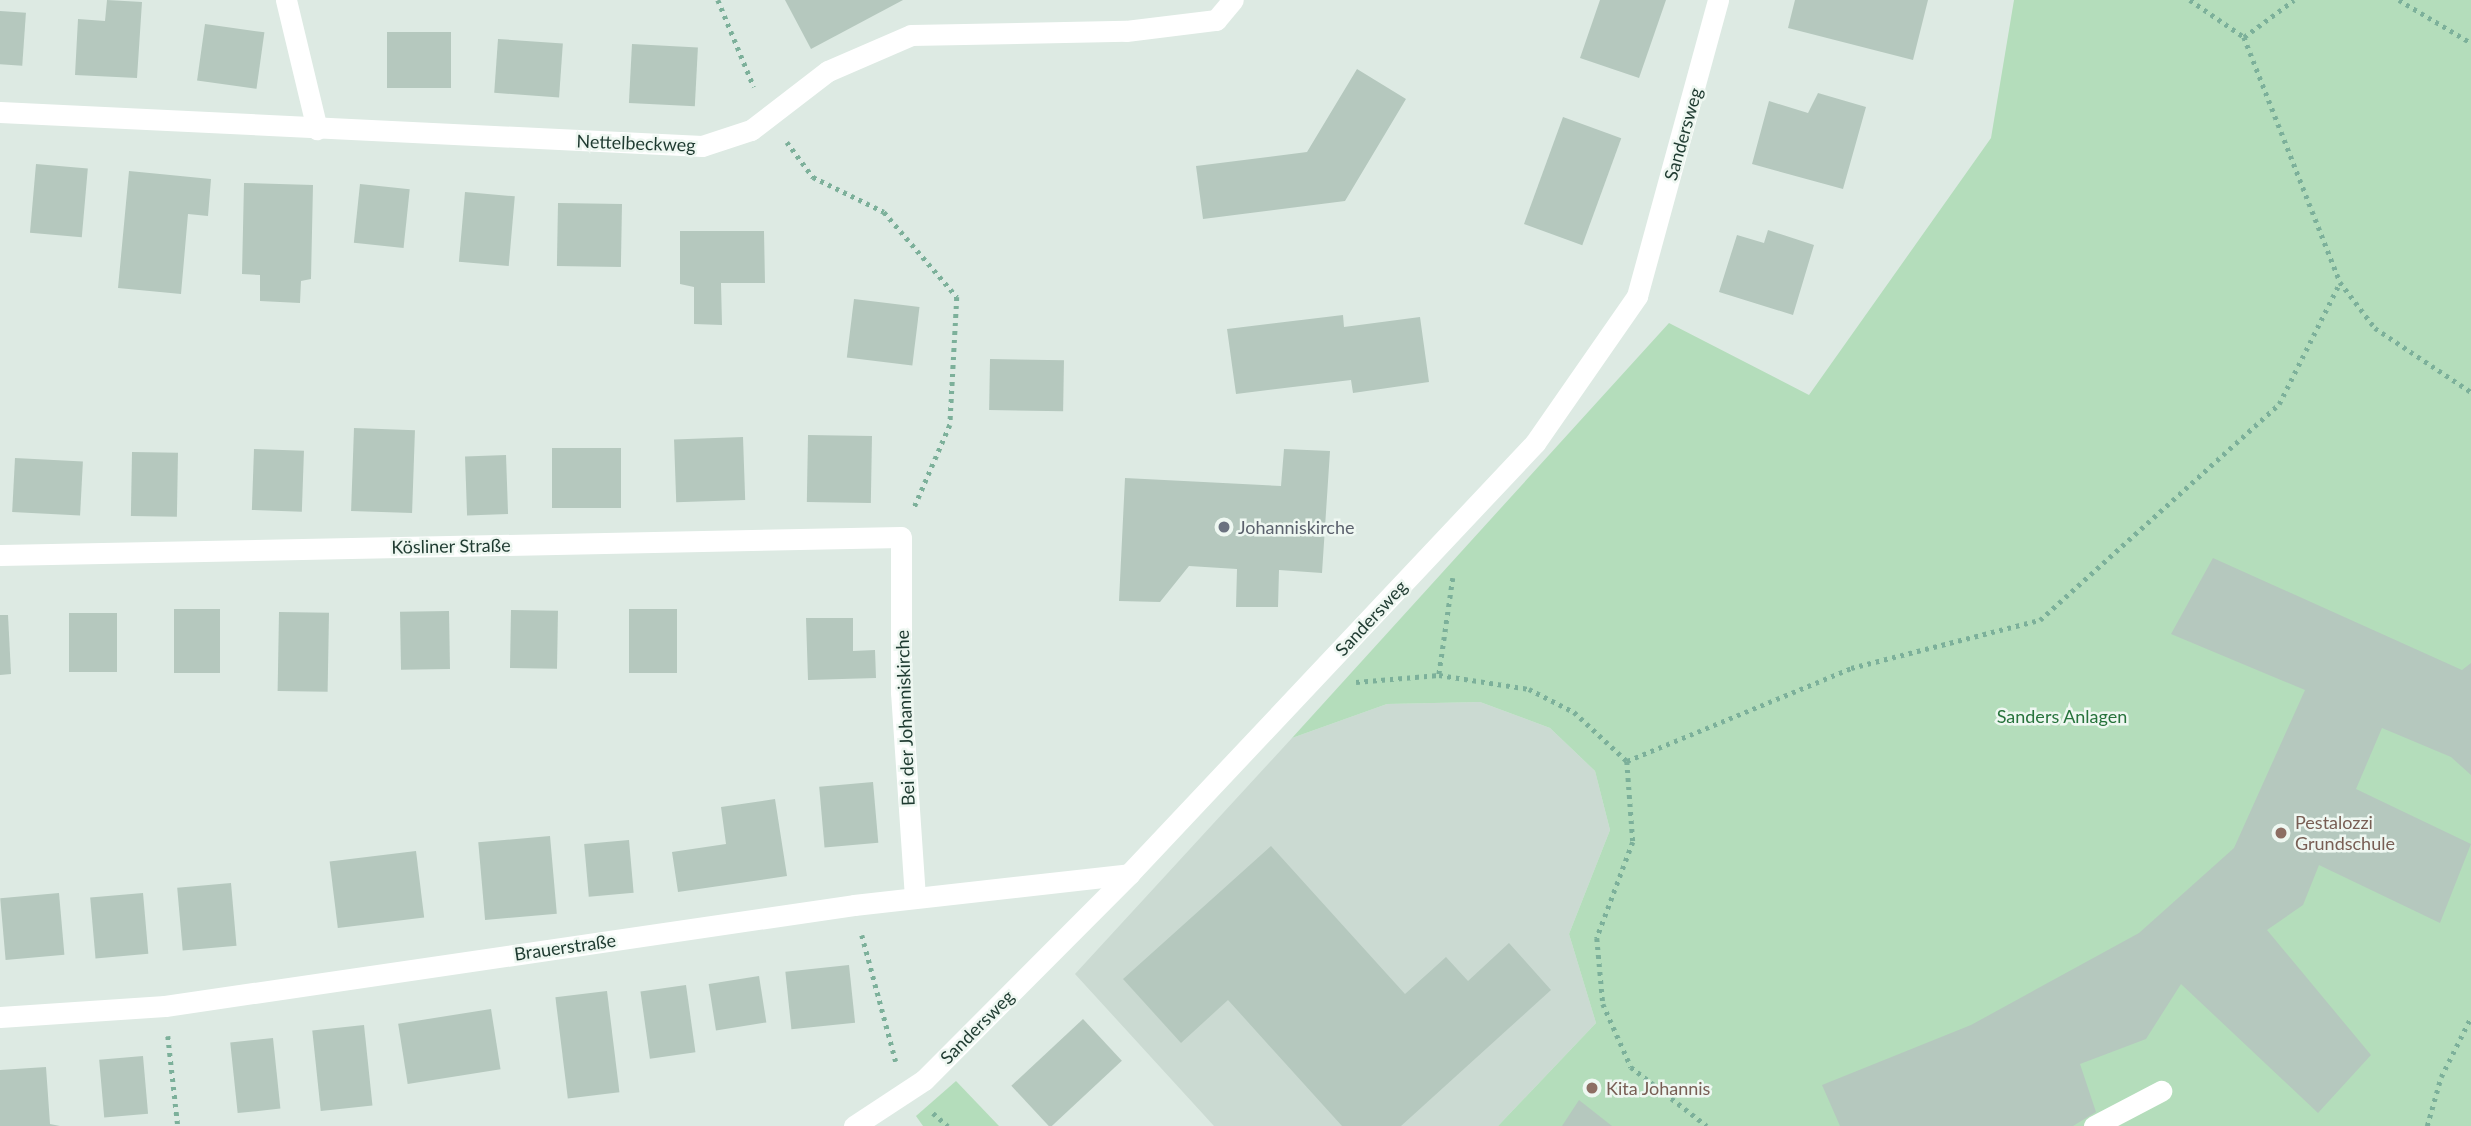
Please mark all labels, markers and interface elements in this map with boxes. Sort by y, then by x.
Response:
street label: Sandersweg [1659,85,1707,183]
street label: Nettelbeckweg [576,130,696,156]
place label: Johanniskirche [1238,516,1354,538]
marker: Johanniskirche [1216,519,1232,535]
street label: Kösliner Straße [391,534,511,558]
street label: Sandersweg [1331,576,1411,660]
street label: Bei der Johanniskirche [891,629,919,807]
park label: Sanders Anlagen [1996,705,2128,727]
place label: Pestalozzi Grundschule [2295,812,2395,854]
marker: Pestalozzi Grundschule [2273,825,2289,841]
street label: Brauerstraße [513,929,617,965]
street label: Sandersweg [936,986,1018,1068]
place label: Kita Johannis [1606,1077,1711,1099]
marker: Kita Johannis [1584,1080,1600,1096]

